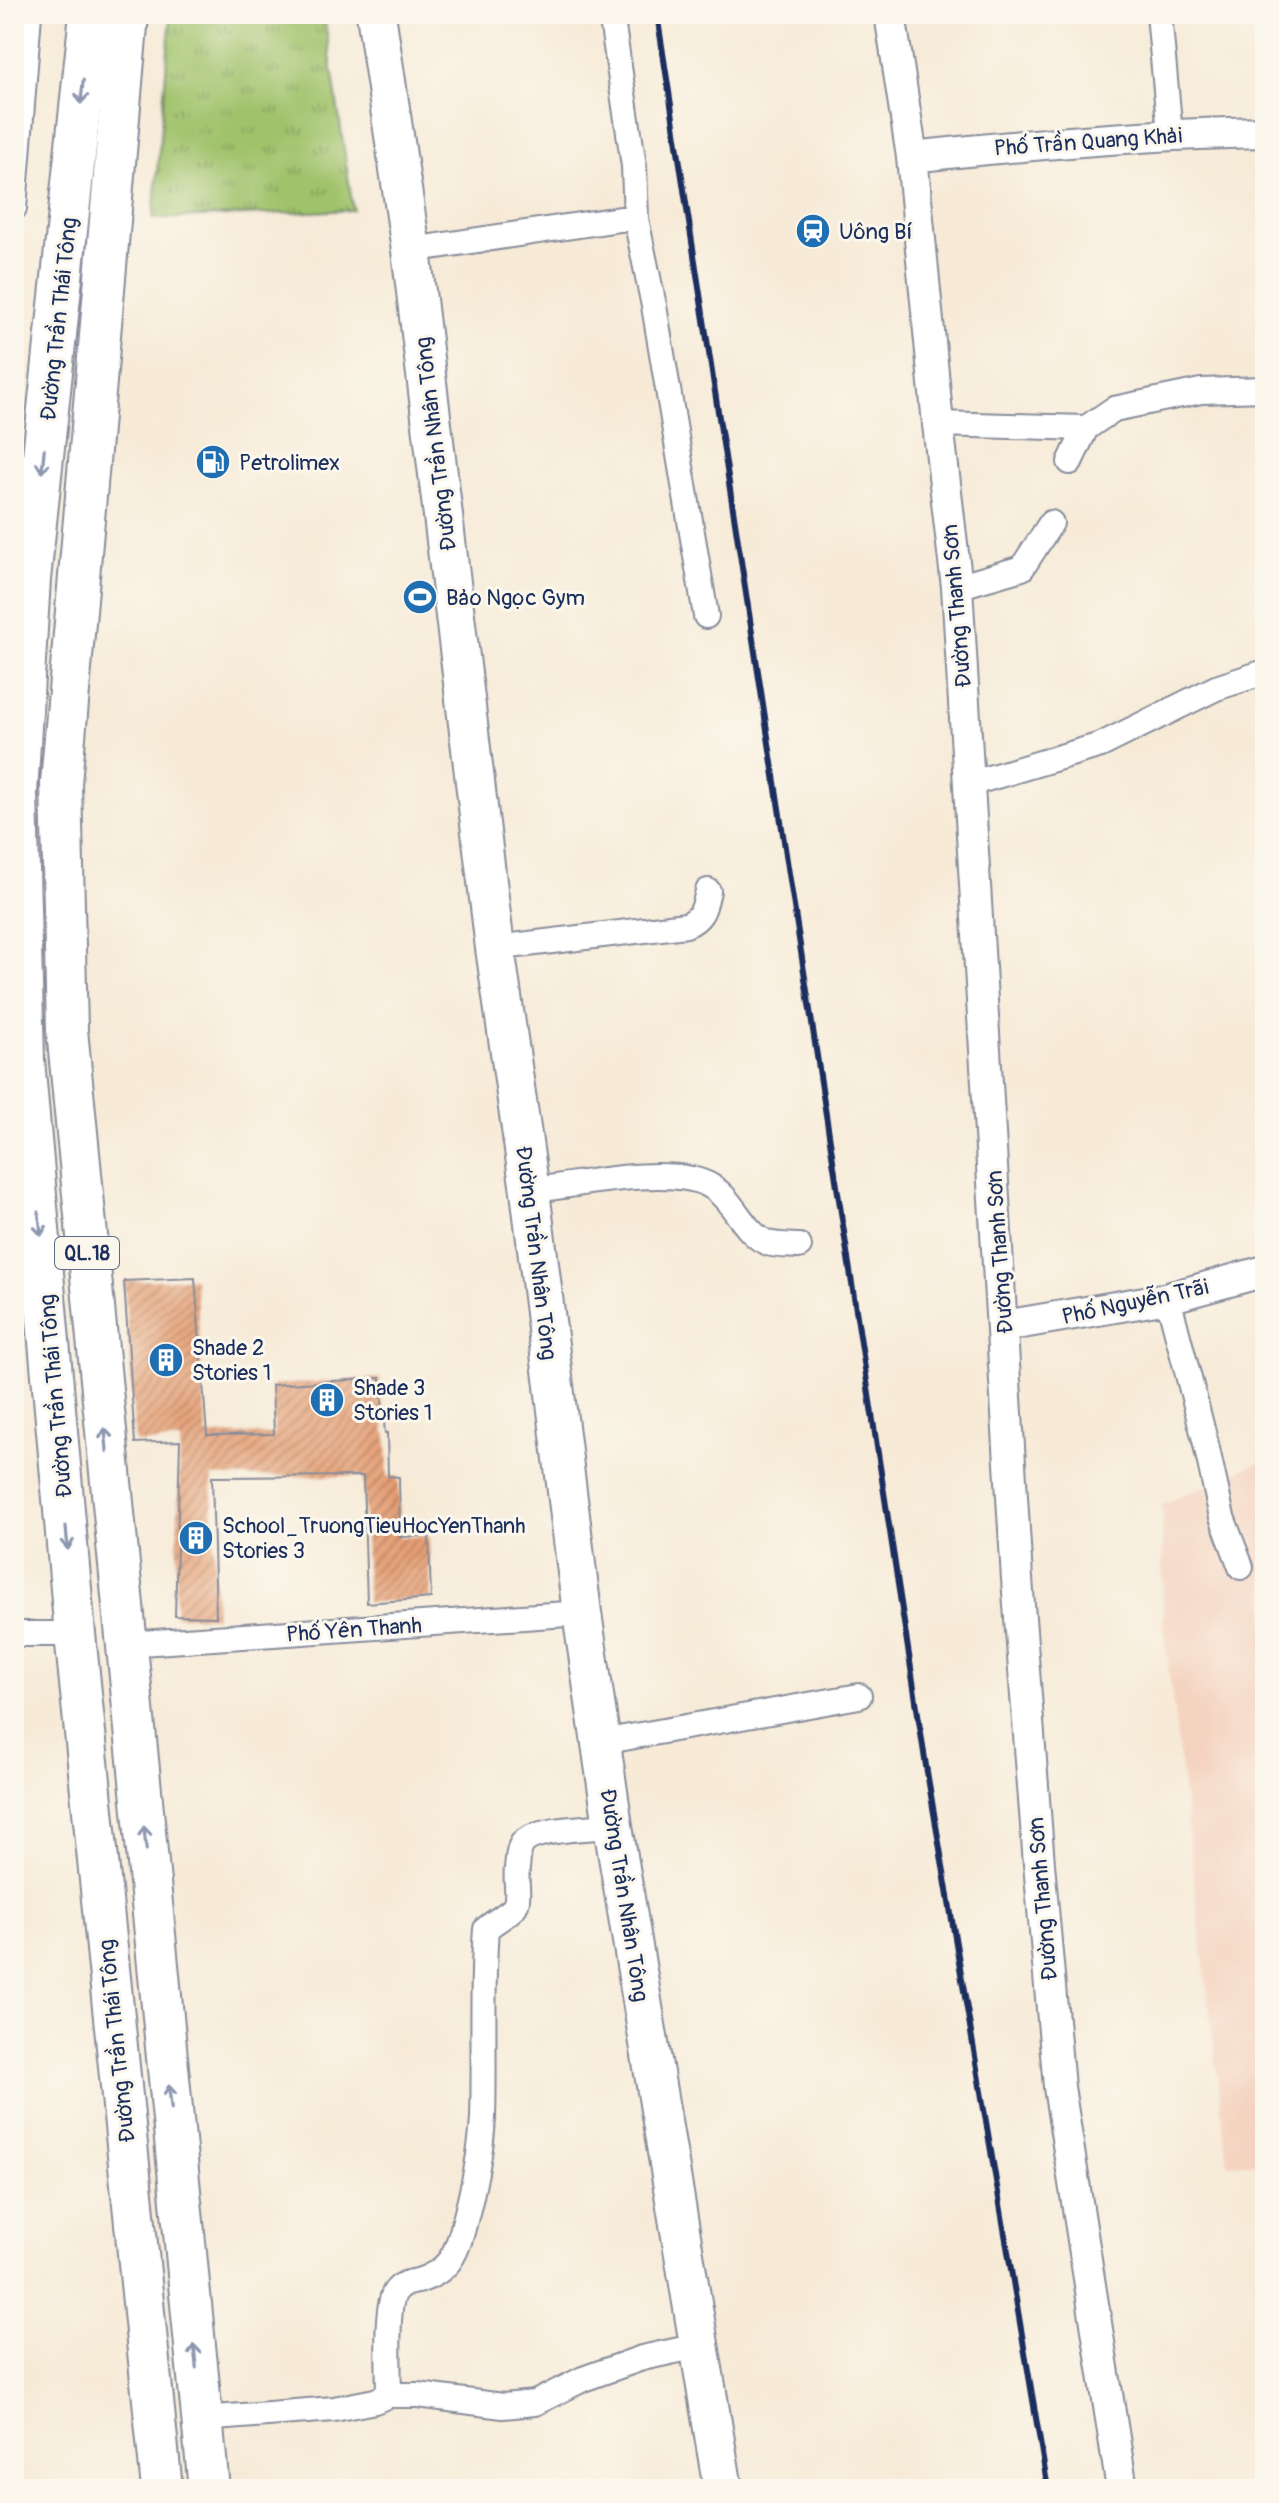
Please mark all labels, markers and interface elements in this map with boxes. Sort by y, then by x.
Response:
one-way arrow [74,78,89,104]
street label: Phố Trần Quang Khải [993,121,1183,163]
station icon: Uông Bí [794,212,832,250]
street label: Đường Trần Thái Tông [34,216,84,422]
place label: Uông Bí [839,218,913,246]
street label: Đường Trần Nhân Tông [409,335,463,552]
fuel station icon: Petrolimex [194,443,232,481]
one-way arrow [35,448,50,474]
place label: Petrolimex [239,449,340,477]
street label: Đường Thanh Sơn [936,523,978,689]
sports icon: Bảo Ngọc Gym [401,578,439,616]
place label: Bảo Ngọc Gym [446,584,585,612]
street label: Đường Trần Nhân Tông [509,1145,563,1362]
street label: Đường Thanh Sơn [980,1169,1020,1335]
one-way arrow [32,1210,47,1236]
road number: QL.18 [55,1237,119,1269]
street label: Phố Nguyễn Trãi [1059,1273,1211,1331]
street label: Đường Trần Thái Tông [33,1293,79,1499]
place label: Shade 2 Stories 1 [192,1334,271,1387]
building icon: Shade 2 Stories 1 [147,1341,185,1379]
place label: Shade 3 Stories 1 [353,1374,432,1427]
building icon: Shade 3 Stories 1 [308,1381,346,1419]
one-way arrow [98,1427,113,1454]
place label: School_TruongTieuHocYenThanh Stories 3 [222,1512,526,1565]
building icon: School_TruongTieuHocYenThanh Stories 3 [177,1519,215,1557]
one-way arrow [60,1524,75,1551]
street label: Phố Yên Thanh [285,1611,423,1649]
street label: Đường Trần Nhân Tông [593,1787,655,2004]
street label: Đường Thanh Sơn [1022,1816,1064,1982]
one-way arrow [138,1825,153,1852]
street label: Đường Trần Thái Tông [92,1938,142,2144]
one-way arrow [163,2084,178,2111]
one-way arrow [188,2343,203,2370]

